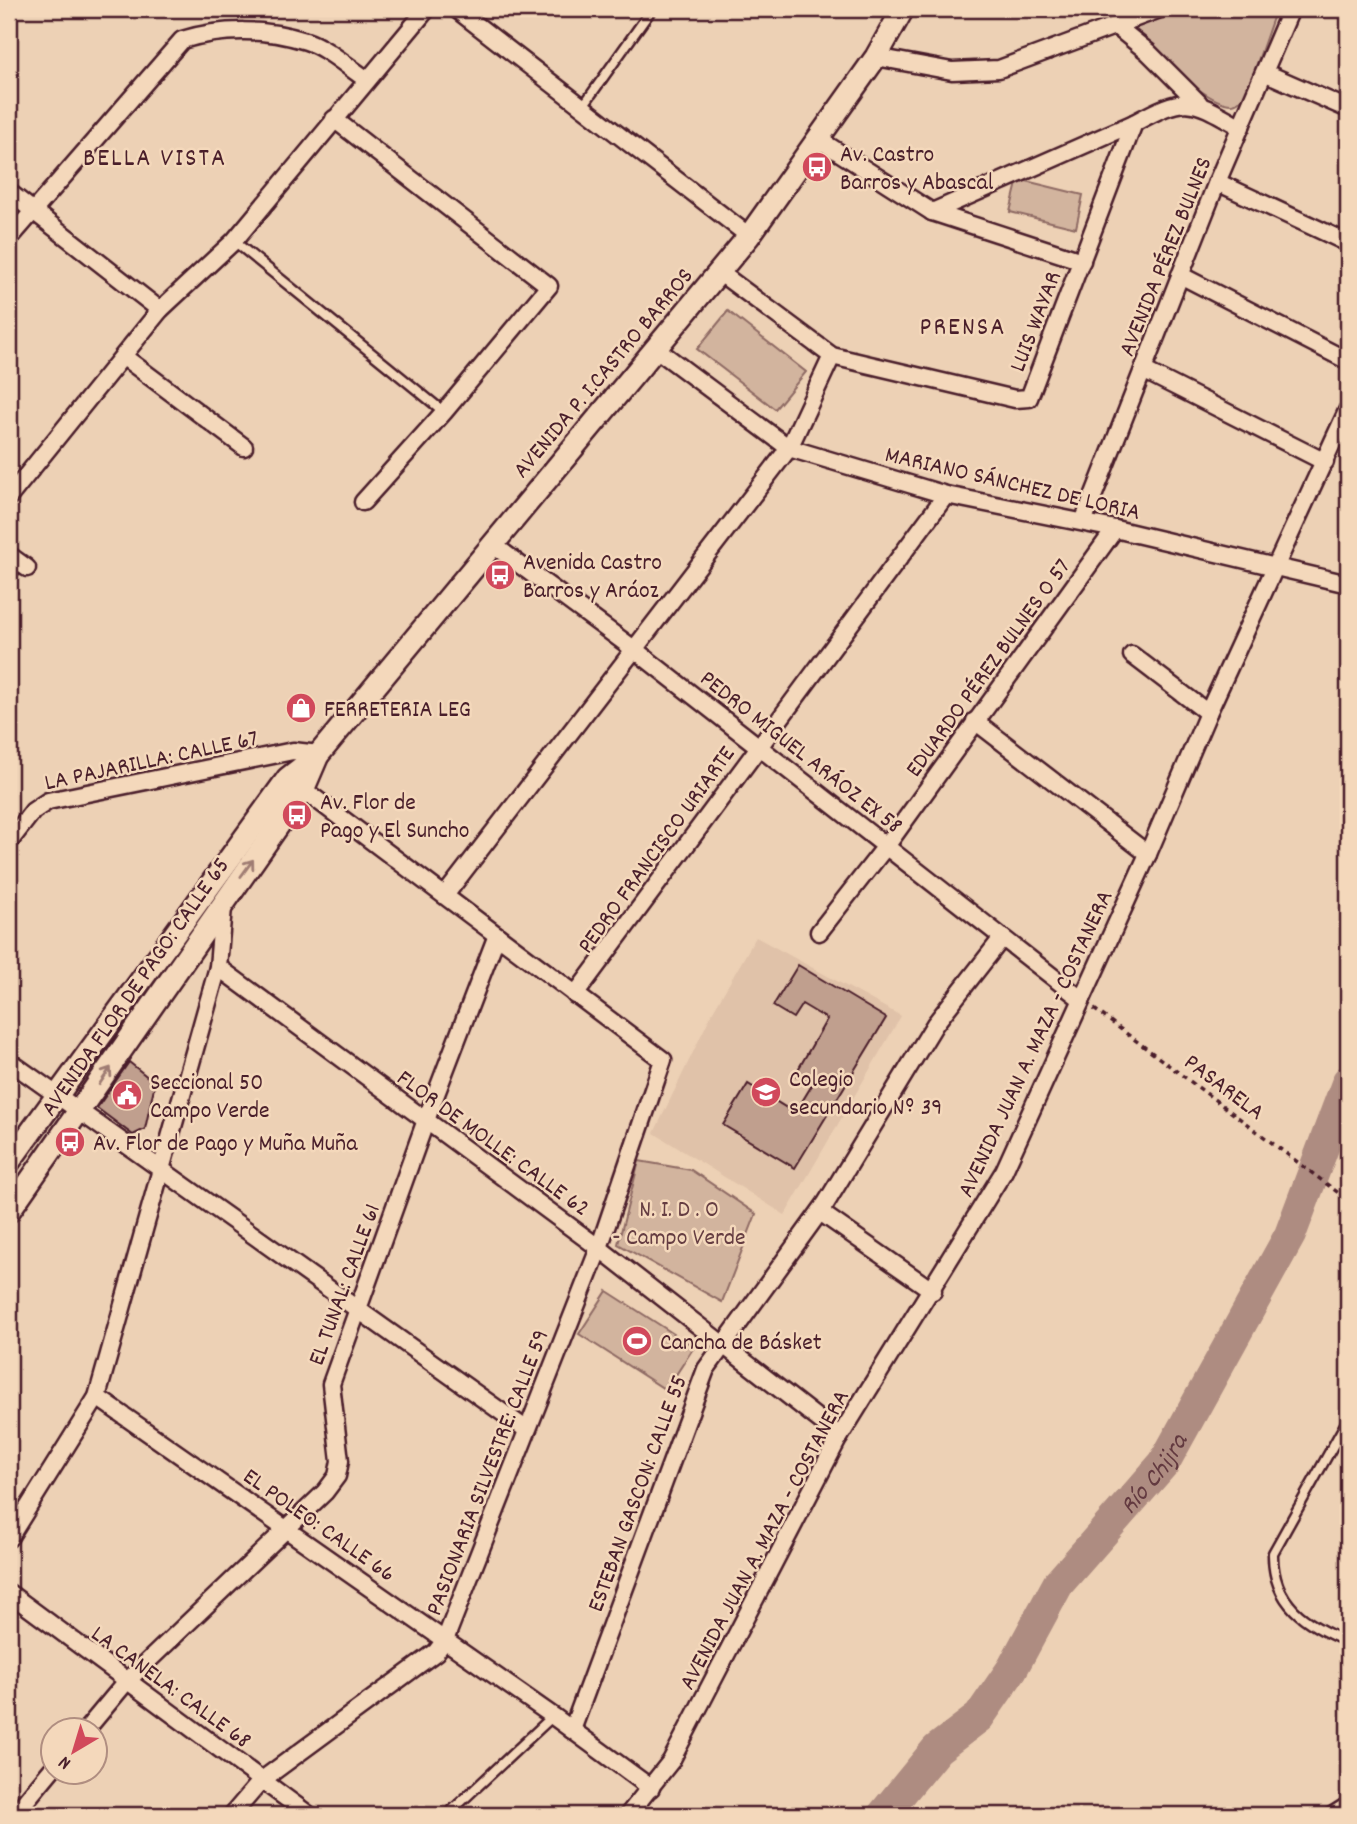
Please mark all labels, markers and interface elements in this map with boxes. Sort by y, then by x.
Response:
place label: Av. Castro Barros y Abascal [840,139,994,201]
district label: BELLA VISTA [83,141,227,178]
bus stop icon: Av. Castro Barros y Abascal [800,150,834,184]
street label: AVENIDA PÉREZ BULNES [1111,152,1222,362]
street label: AVENIDA P. I.CASTRO BARROS [506,261,703,487]
street label: LUIS WAYAR [1002,267,1072,377]
district label: PRENSA [920,310,1006,347]
street label: MARIANO SÁNCHEZ DE LORIA [881,439,1143,531]
place label: Avenida Castro Barros y Aráoz [523,547,662,609]
street label: EDUARDO PÉREZ BULNES O 57 [898,552,1080,785]
bus stop icon: Avenida Castro Barros y Aráoz [483,558,517,592]
street label: PEDRO MIGUEL ARÁOZ EX 58 [691,663,909,843]
shop icon: FERRETERIA LEG [284,691,318,725]
place label: FERRETERIA LEG [324,694,471,728]
street label: LA PAJARILLA: CALLE 67 [42,723,262,801]
street label: PEDRO FRANCISCO URIARTE [570,740,745,962]
place label: Av. Flor de Pago y El Suncho [320,787,470,849]
bus stop icon: Av. Flor de Pago y El Suncho [280,798,314,832]
street label: AVENIDA FLOR DE PAGO: CALLE 65 [34,851,239,1124]
one-way arrow [240,859,254,878]
street label: AVENIDA JUAN A. MAZA - COSTANERA [950,885,1123,1204]
street label: PASARELA [1176,1047,1271,1130]
street label: FLOR DE MOLLE: CALLE 62 [389,1063,596,1226]
place label: Colegio secundario Nº 39 [789,1064,942,1126]
one-way arrow [98,1066,112,1086]
place label: Seccional 50 Campo Verde [150,1067,270,1129]
school or university icon: Colegio secundario Nº 39 [749,1075,783,1109]
public building icon: Seccional 50 Campo Verde [110,1078,144,1112]
bus stop icon: Av. Flor de Pago y Muña Muña [53,1125,87,1159]
place label: Av. Flor de Pago y Muña Muña [93,1128,358,1162]
park label: N. I. D . O - Campo Verde [612,1194,746,1256]
street label: EL TUNAL: CALLE 61 [301,1200,391,1371]
sports icon: Cancha de Básket [620,1324,654,1358]
street label: PASIONARIA SILVESTRE: CALLE 59 [418,1325,559,1621]
place label: Cancha de Básket [660,1327,822,1361]
street label: ESTEBAN GASCON: CALLE 55 [580,1371,698,1617]
street label: AVENIDA JUAN A. MAZA - COSTANERA [672,1384,859,1697]
water label: Río Chijra [1112,1426,1199,1524]
street label: EL POLEO: CALLE 66 [235,1461,401,1592]
street label: LA CANELA: CALLE 68 [83,1619,257,1758]
north arrow [38,1716,108,1786]
text: N [54,1748,78,1775]

